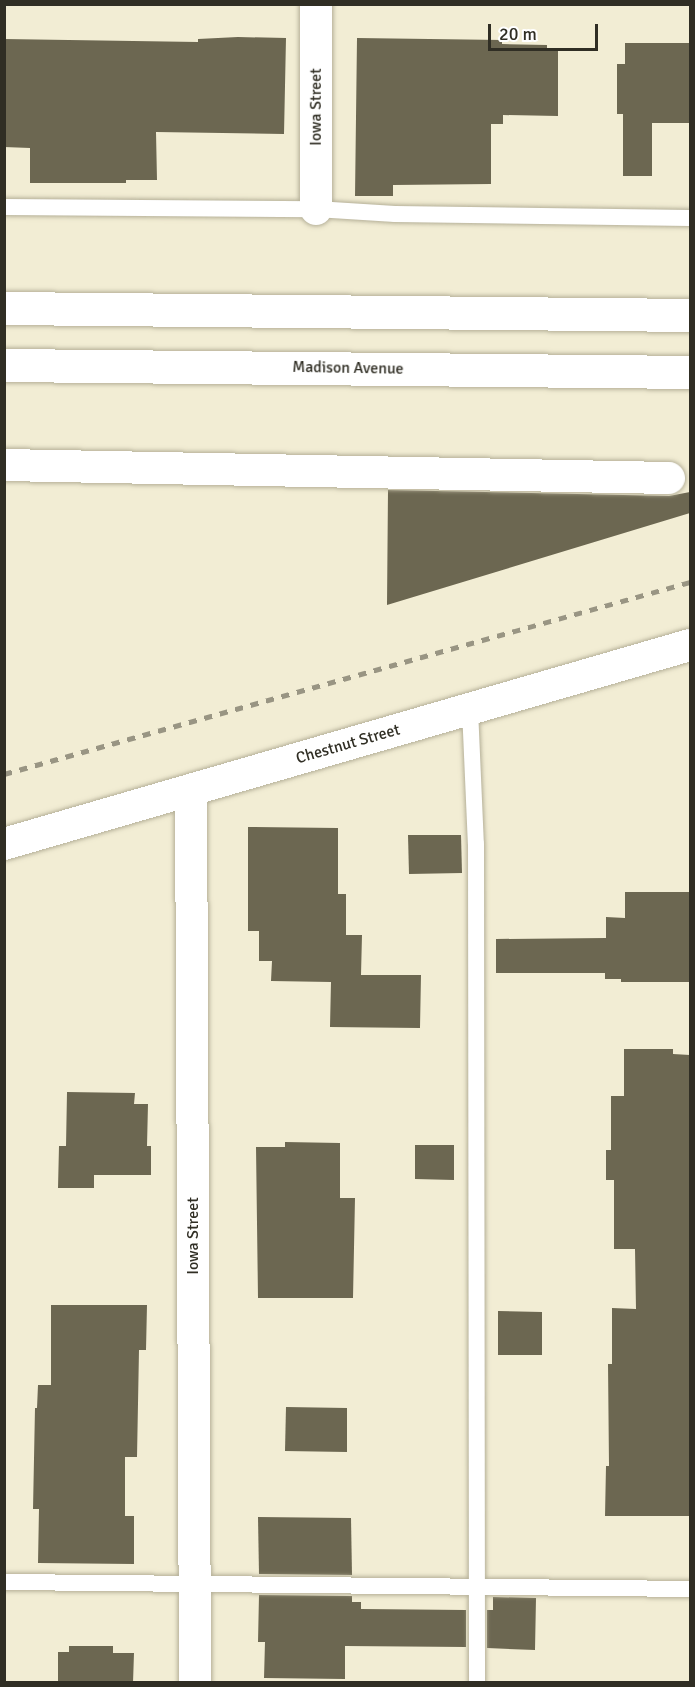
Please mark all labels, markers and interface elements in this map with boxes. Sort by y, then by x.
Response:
scale bar [491,12,600,50]
text: 20 m [499,23,537,45]
street label: Iowa Street [306,68,326,146]
street label: Madison Avenue [292,357,404,379]
street label: Chestnut Street [294,720,402,768]
street label: Iowa Street [183,1197,203,1275]

